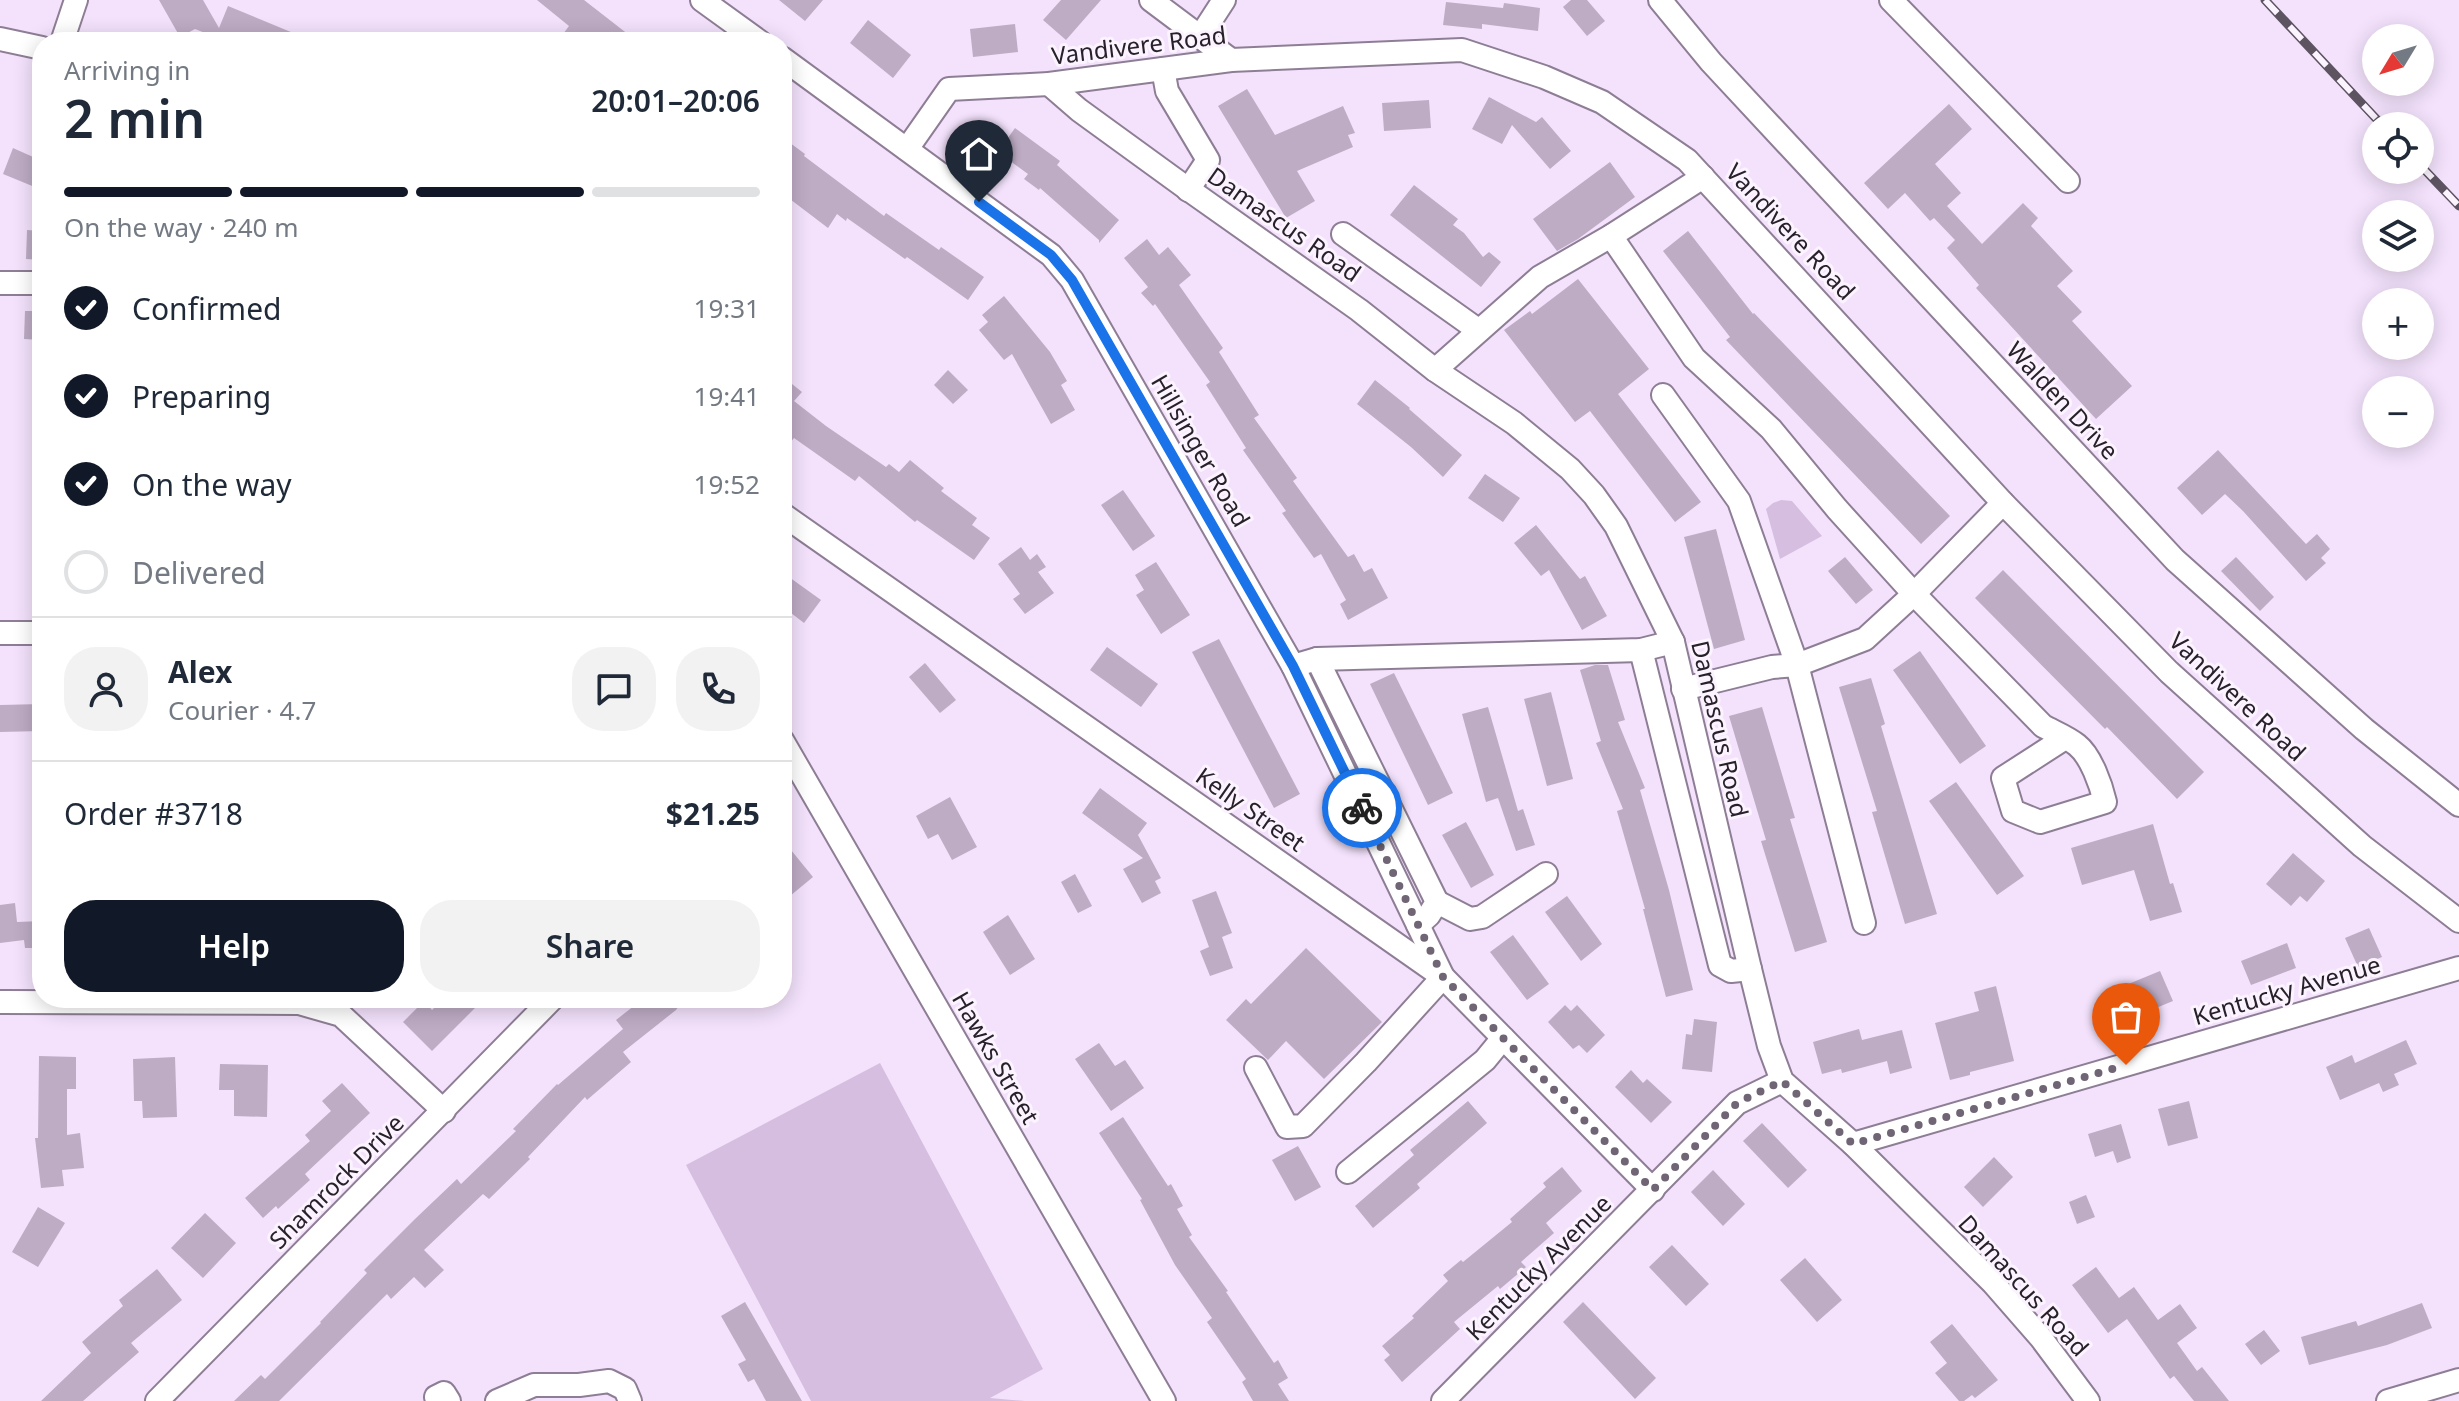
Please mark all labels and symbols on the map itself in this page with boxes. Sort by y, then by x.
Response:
street label: Vandivere Road [1050,17,1228,72]
north arrow [2362,24,2434,96]
pin [945,120,1013,202]
street label: Vandivere Road [1719,155,1863,307]
street label: Damascus Road [1202,159,1368,289]
street label: Walden Drive [2000,334,2126,466]
street label: Hillsinger Road [1144,368,1258,533]
street label: Vandivere Road [2162,624,2314,768]
street label: Damascus Road [1684,637,1757,820]
street label: Kelly Street [1190,759,1312,859]
courier [1322,768,1402,848]
street label: Kentucky Avenue [2189,947,2384,1032]
pin [2092,983,2160,1065]
street label: Hawks Street [945,985,1048,1130]
street label: Shamrock Drive [261,1106,410,1255]
street label: Kentucky Avenue [1458,1187,1618,1347]
street label: Damascus Road [1952,1207,2097,1363]

